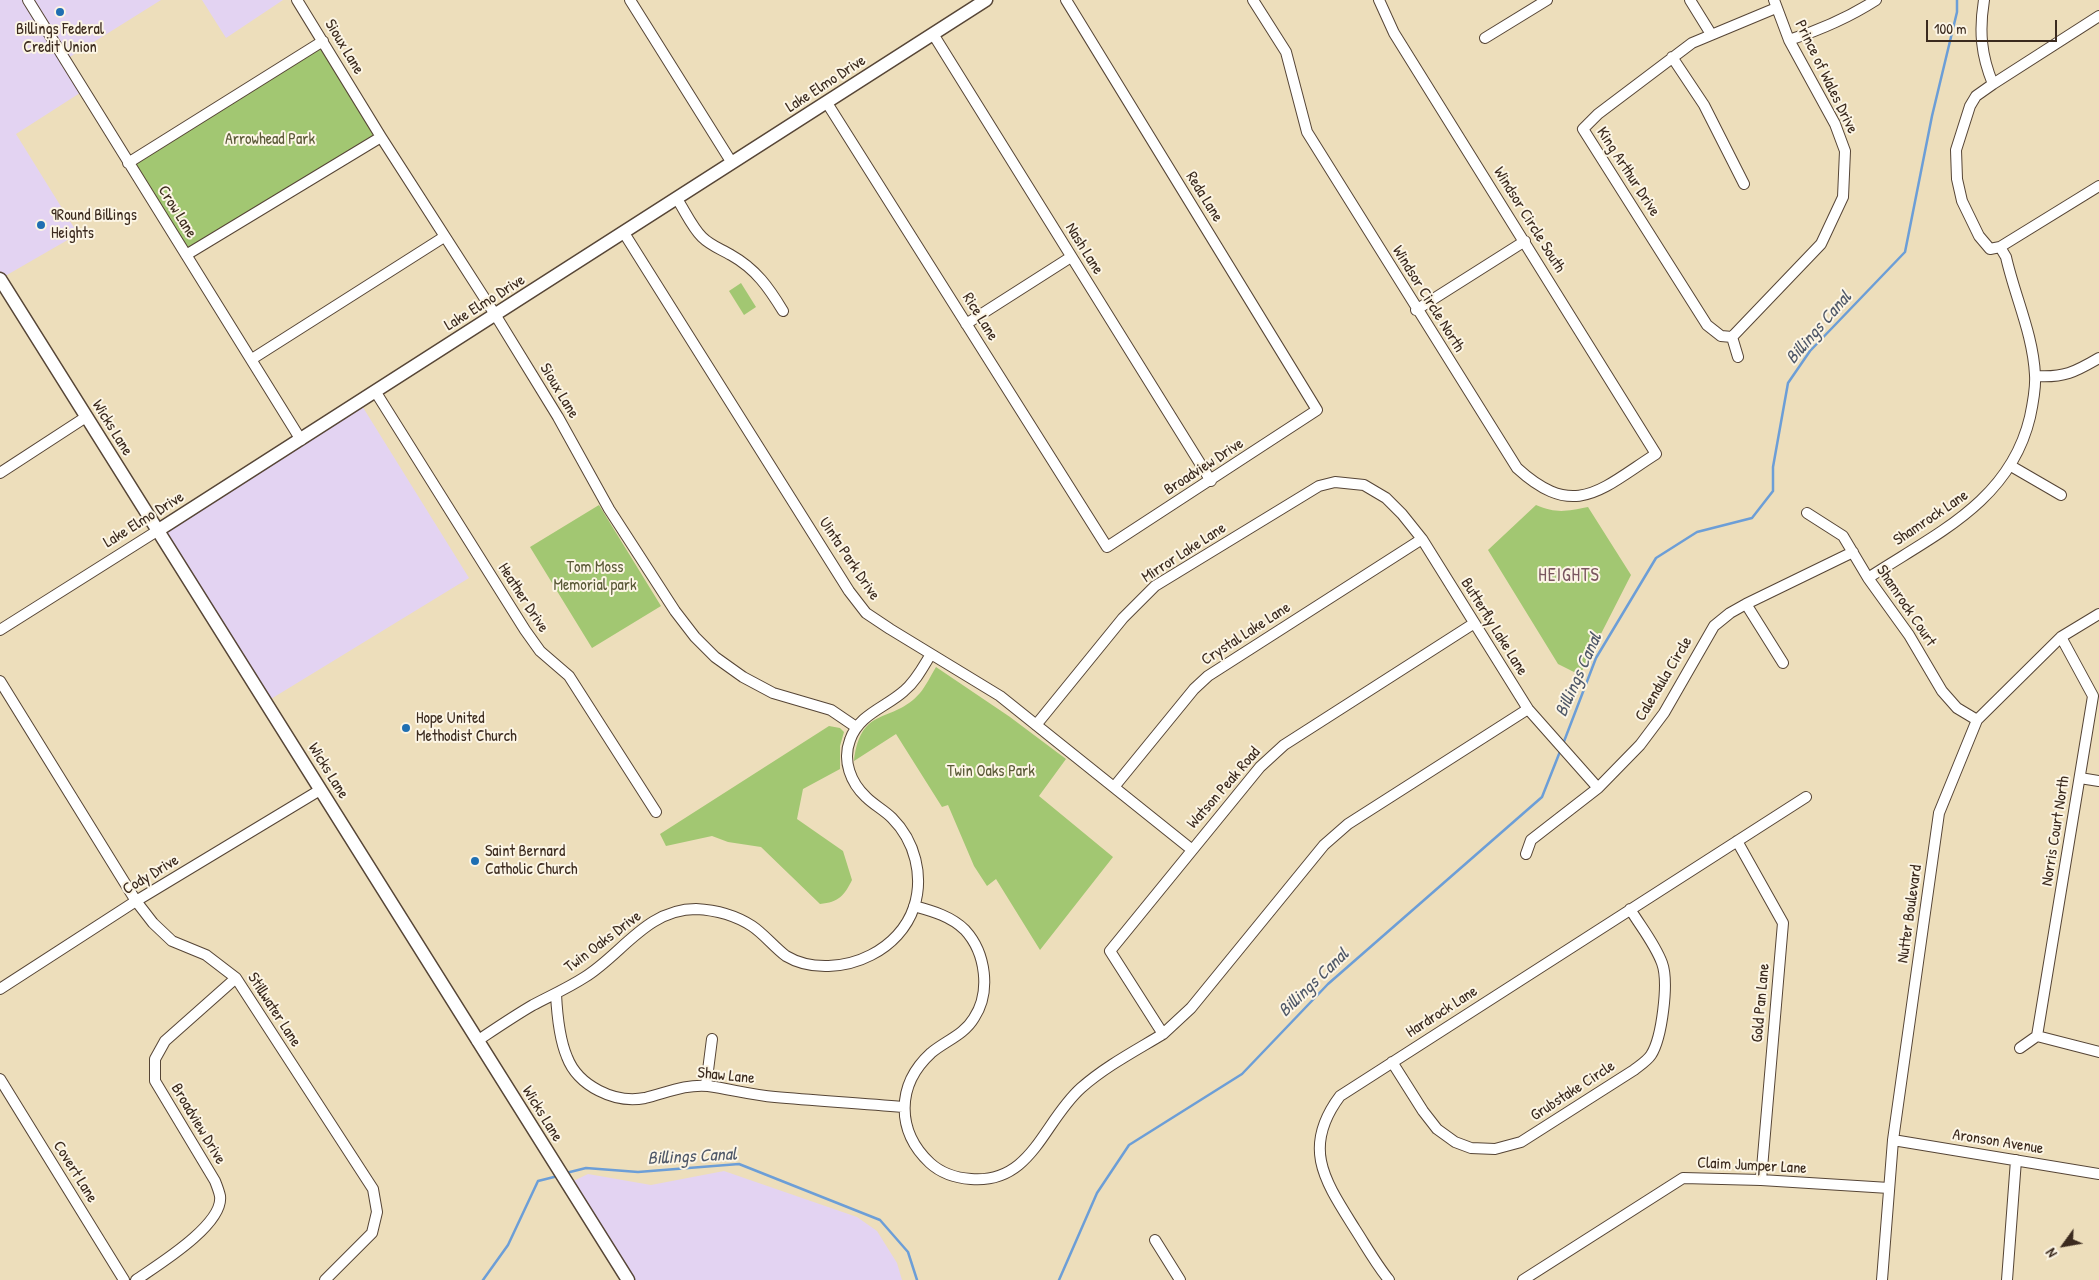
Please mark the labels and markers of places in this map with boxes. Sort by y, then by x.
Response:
marker: Billings Federal Credit Union [54,6,66,18]
place label: Billings Federal Credit Union [16,20,104,58]
place label: 9Round Billings Heights [51,206,137,244]
marker: 9Round Billings Heights [35,219,47,231]
place label: Hope United Methodist Church [416,709,517,747]
marker: Hope United Methodist Church [400,722,412,734]
place label: Saint Bernard Catholic Church [485,842,577,880]
marker: Saint Bernard Catholic Church [469,855,481,867]

